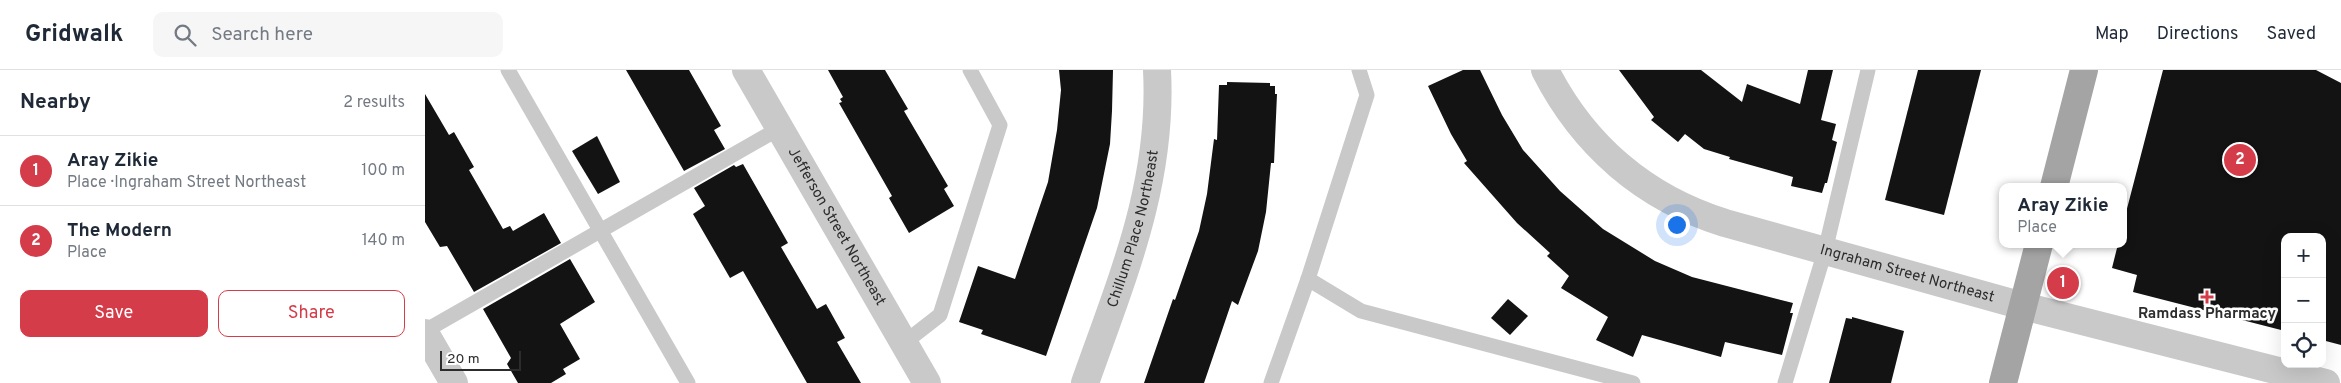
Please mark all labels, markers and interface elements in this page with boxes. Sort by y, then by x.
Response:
search box [153,12,503,57]
text: Gridwalk [25,20,123,50]
icon: search [171,21,199,49]
text: Search here [211,23,313,47]
text: Map [2095,23,2129,46]
text: Directions [2157,23,2239,46]
text: Saved [2267,23,2316,46]
text: Nearby [20,89,91,116]
text: 2 results [343,93,405,113]
pin: 2 [2224,141,2256,179]
street label: Jefferson Street Northeast [783,144,890,309]
text: Aray Zikie [67,149,158,173]
street label: Chillum Place Northeast [1103,149,1163,310]
text: 1 [33,161,39,181]
text: 100 m [361,161,405,181]
text: Place · Ingraham Street Northeast [67,173,306,193]
popup [1999,183,2127,248]
text: Aray Zikie [2017,194,2109,218]
your location [1664,212,1690,238]
text: Place [2017,218,2057,238]
text: The Modern [67,219,172,243]
text: 2 [31,231,41,251]
text: 140 m [362,231,405,251]
map controls [2281,233,2326,368]
button: + [2281,233,2326,278]
street label: Ingraham Street Northeast [1818,240,1996,307]
text: Place [67,243,107,263]
pin: 1 [2047,264,2079,302]
button: − [2281,278,2326,323]
button: Save [20,290,208,337]
button: Share [218,290,405,337]
marker: Ramdass Pharmacy [2201,291,2213,303]
place label: Ramdass Pharmacy [2138,305,2277,324]
button: locate [2281,323,2326,368]
scale bar [440,348,521,371]
text: 20 m [447,351,480,368]

